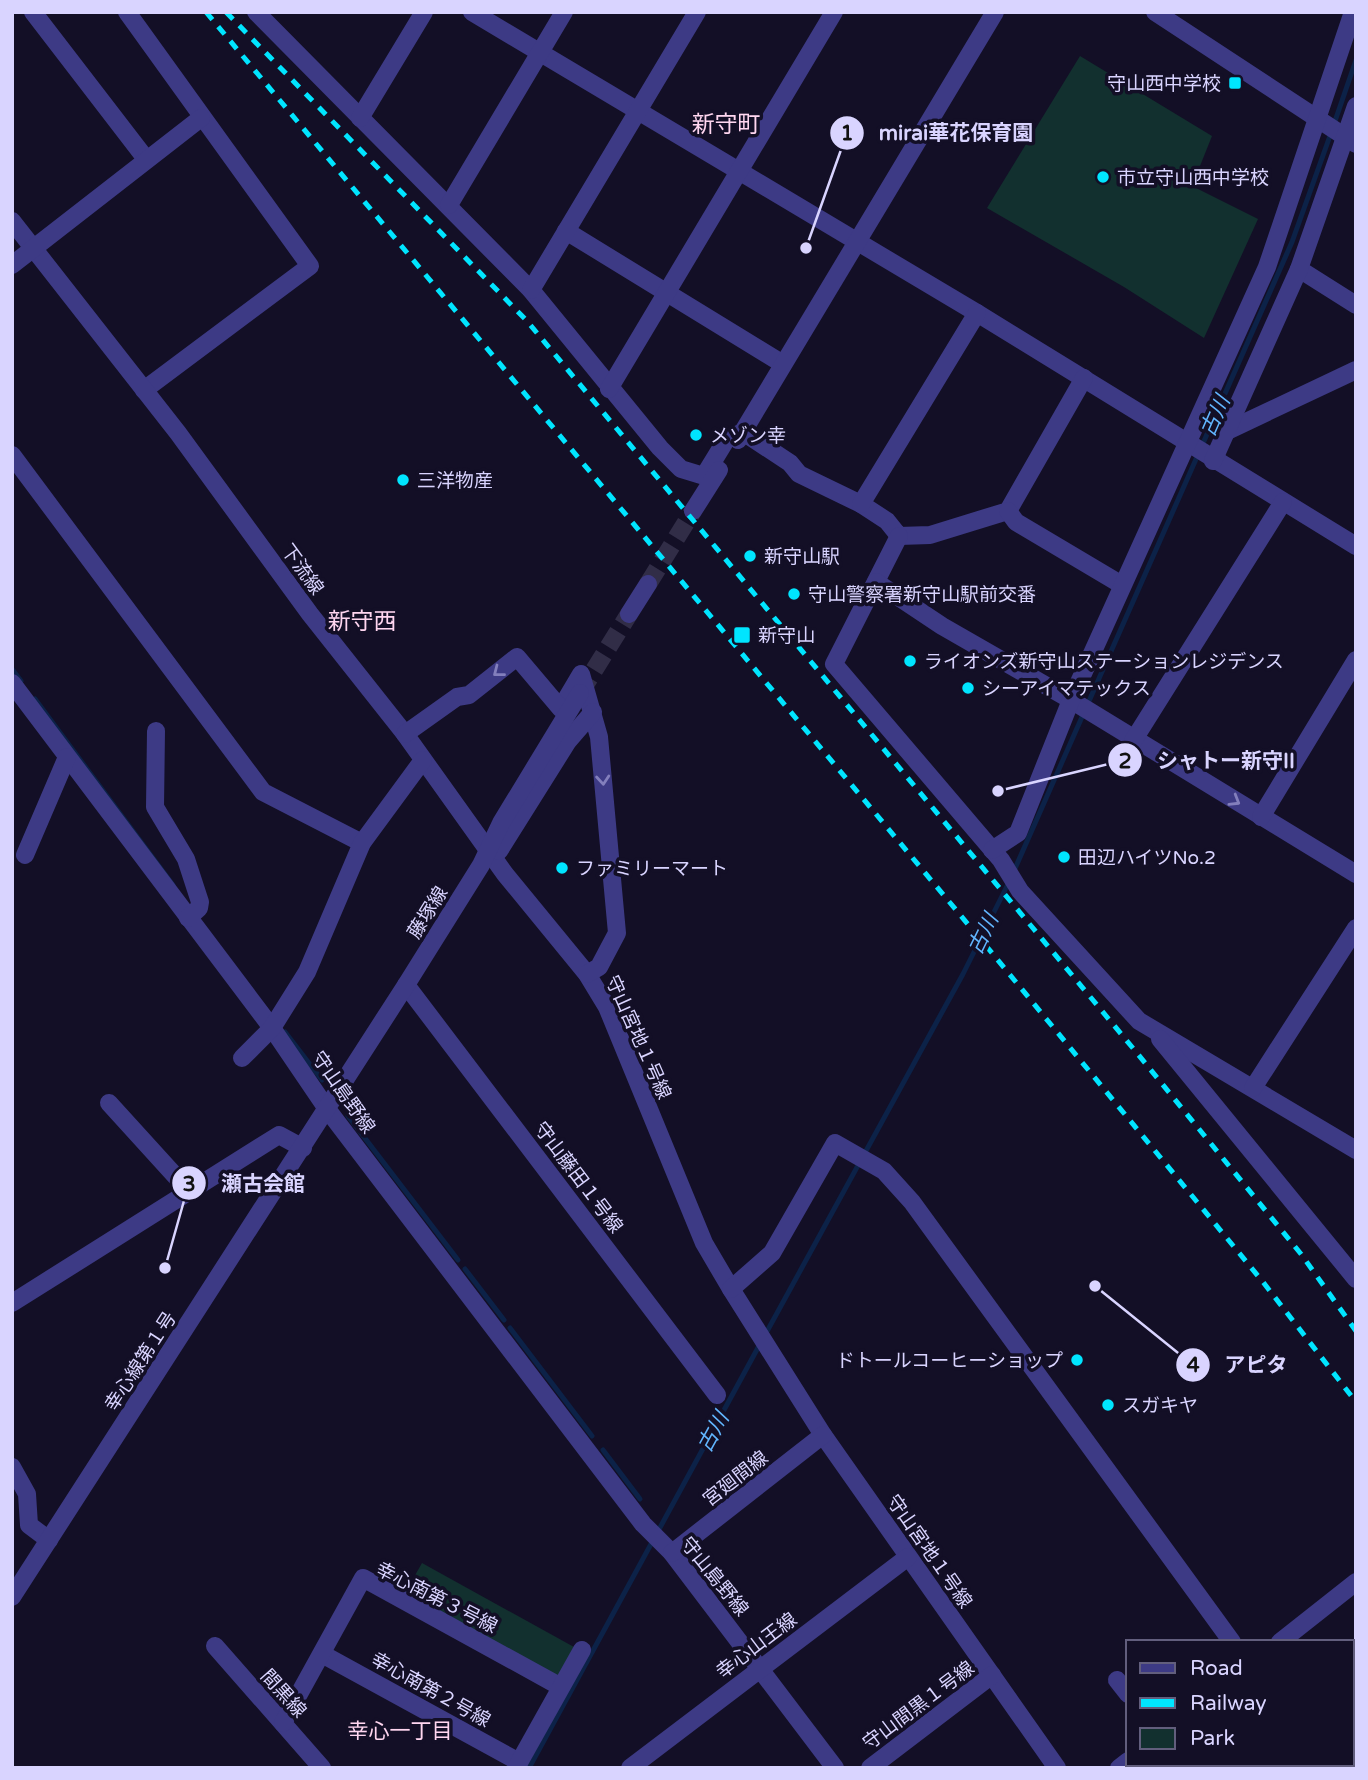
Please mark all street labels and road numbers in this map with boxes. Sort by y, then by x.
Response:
street label: 下流線 [277,540,328,599]
street label: 藤塚線 [403,883,452,943]
street label: 守山宮地１号線 [601,972,675,1103]
street label: 守山島野線 [307,1047,379,1138]
street label: 守山藤田１号線 [529,1118,627,1237]
street label: 幸心線第１号 [101,1308,181,1415]
street label: 宮廻間線 [699,1447,772,1511]
street label: 守山宮地１号線 [882,1491,976,1612]
street label: 守山島野線 [676,1533,753,1620]
street label: 幸心南第３号線 [372,1558,501,1638]
street label: 幸心山王線 [712,1608,801,1683]
street label: 幸心南第２号線 [367,1648,494,1732]
street label: 守山間黒１号線 [859,1657,978,1755]
street label: 間黒線 [256,1665,311,1722]

